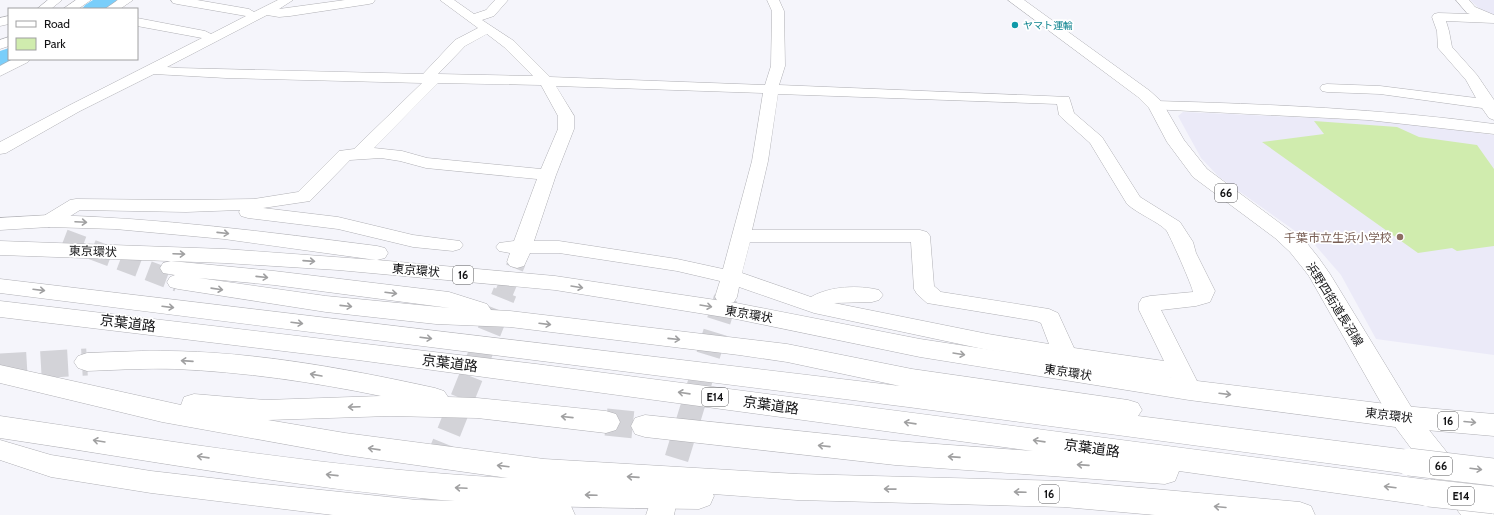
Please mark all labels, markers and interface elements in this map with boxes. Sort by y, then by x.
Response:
legend [8,8,138,60]
text: Road [44,16,70,31]
place label: ヤマト運輸 [1023,19,1073,32]
marker: ヤマト運輸 [1010,20,1020,30]
text: Park [44,36,66,51]
road number: 66 [1215,184,1237,202]
one-way arrow [74,218,87,225]
one-way arrow [216,229,229,236]
place label: 千葉市立生浜小学校 [1284,230,1392,245]
marker: 千葉市立生浜小学校 [1395,232,1405,242]
street label: 東京環状 [69,243,117,259]
one-way arrow [172,250,185,258]
one-way arrow [302,258,315,265]
street label: 浜野四街道長沼線 [1303,259,1367,349]
street label: 東京環状 [391,260,441,280]
road number: 16 [453,266,473,284]
one-way arrow [255,273,268,281]
one-way arrow [570,283,583,291]
one-way arrow [210,285,223,293]
one-way arrow [32,287,45,294]
one-way arrow [384,289,397,297]
one-way arrow [699,302,712,310]
street label: 東京環状 [724,302,774,326]
one-way arrow [161,303,174,310]
one-way arrow [339,303,352,310]
street label: 京葉道路 [99,311,157,335]
one-way arrow [290,319,303,326]
one-way arrow [538,320,551,327]
one-way arrow [419,334,432,342]
one-way arrow [667,335,680,342]
one-way arrow [952,350,965,358]
street label: 京葉道路 [421,351,479,375]
one-way arrow [181,357,194,364]
street label: 東京環状 [1043,361,1093,383]
one-way arrow [310,371,323,379]
road number: E14 [702,388,728,406]
one-way arrow [678,389,691,397]
one-way arrow [1218,391,1231,398]
street label: 京葉道路 [742,392,800,418]
one-way arrow [348,404,361,411]
street label: 東京環状 [1364,405,1414,425]
road number: 16 [1438,412,1458,430]
one-way arrow [561,414,574,421]
one-way arrow [904,419,917,427]
one-way arrow [1463,419,1476,426]
street label: 京葉道路 [1063,435,1121,461]
one-way arrow [93,437,106,445]
one-way arrow [1033,437,1046,445]
one-way arrow [818,442,831,450]
one-way arrow [368,445,381,452]
one-way arrow [197,453,210,461]
one-way arrow [948,453,961,460]
road number: 66 [1430,457,1452,475]
one-way arrow [497,462,510,470]
one-way arrow [1077,462,1090,469]
one-way arrow [1469,466,1482,473]
one-way arrow [326,471,339,478]
one-way arrow [627,474,640,481]
one-way arrow [455,484,468,491]
one-way arrow [1384,484,1397,491]
one-way arrow [884,485,897,493]
road number: 16 [1039,485,1059,503]
road number: E14 [1448,487,1474,505]
one-way arrow [1014,489,1027,496]
one-way arrow [585,491,598,498]
one-way arrow [1214,503,1227,511]

